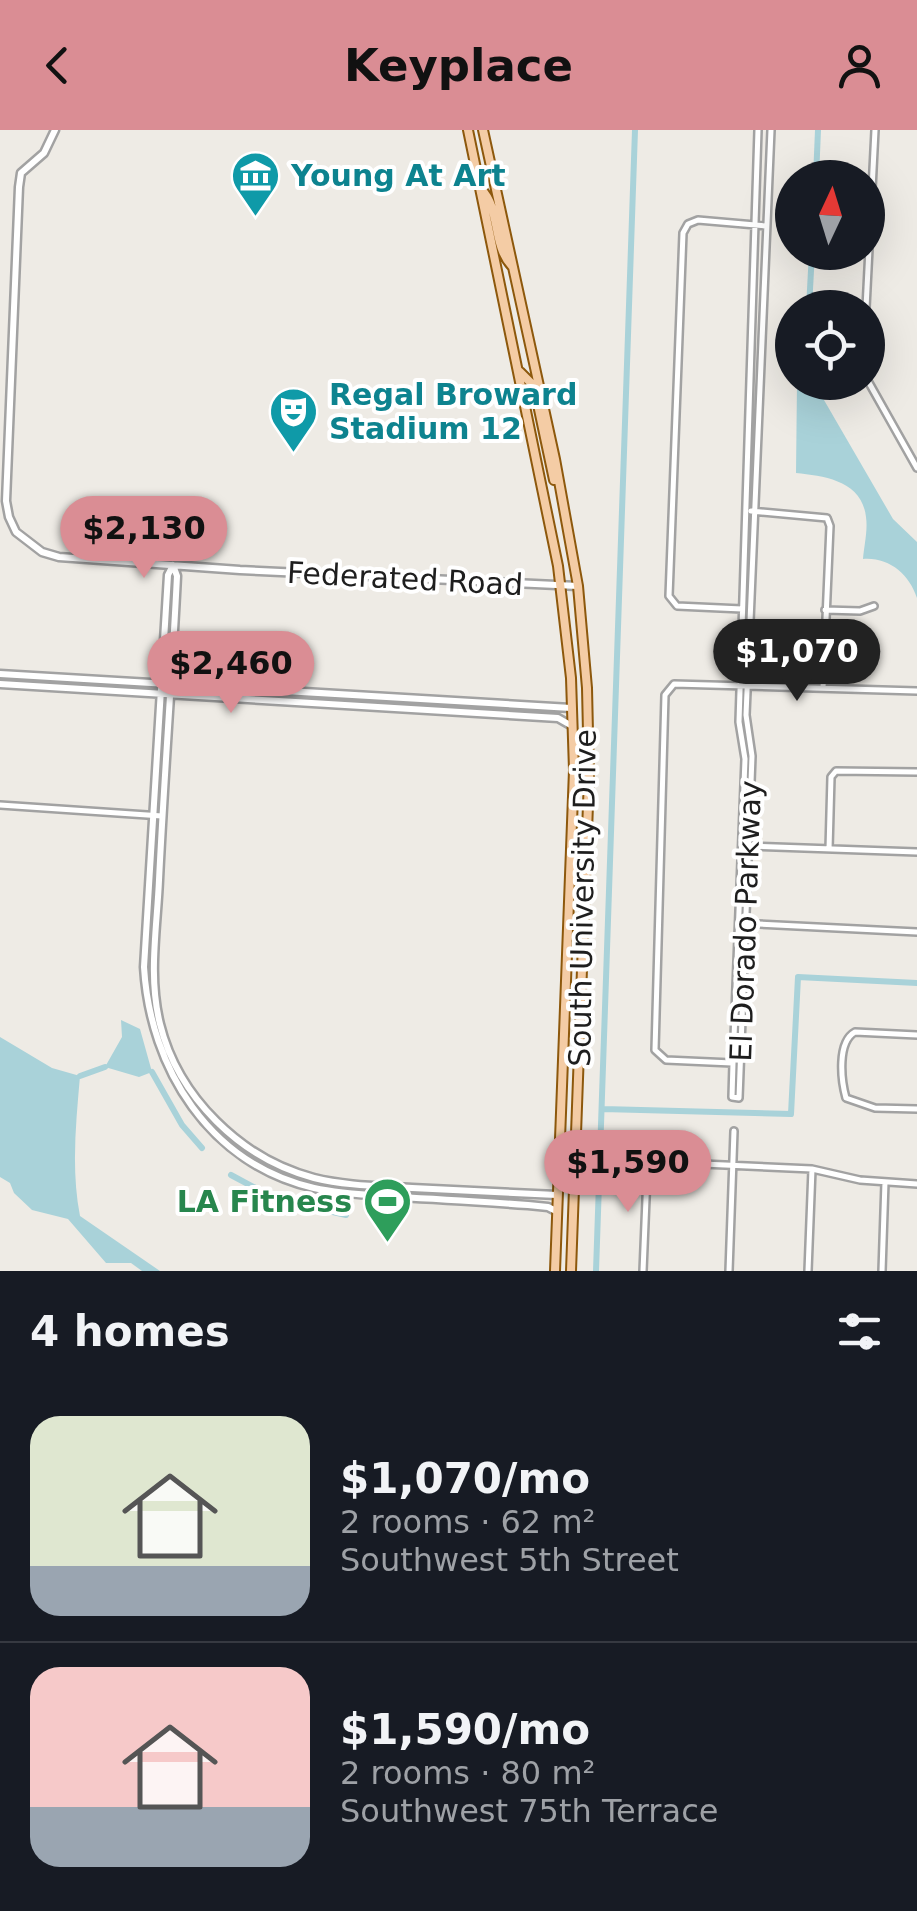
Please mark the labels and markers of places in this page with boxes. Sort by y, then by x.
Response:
museum icon: Young At Art [230,150,282,218]
place label: Young At Art [290,158,506,193]
place label: Regal Broward Stadium 12 [329,377,577,446]
theatre icon: Regal Broward Stadium 12 [268,386,320,454]
pin: $2,130 [63,496,225,581]
pin: $1,070 [716,619,878,704]
pin: $2,460 [150,631,312,716]
pin: $1,590 [547,1130,709,1215]
sports icon: LA Fitness [361,1176,413,1244]
place label: LA Fitness [177,1184,352,1219]

